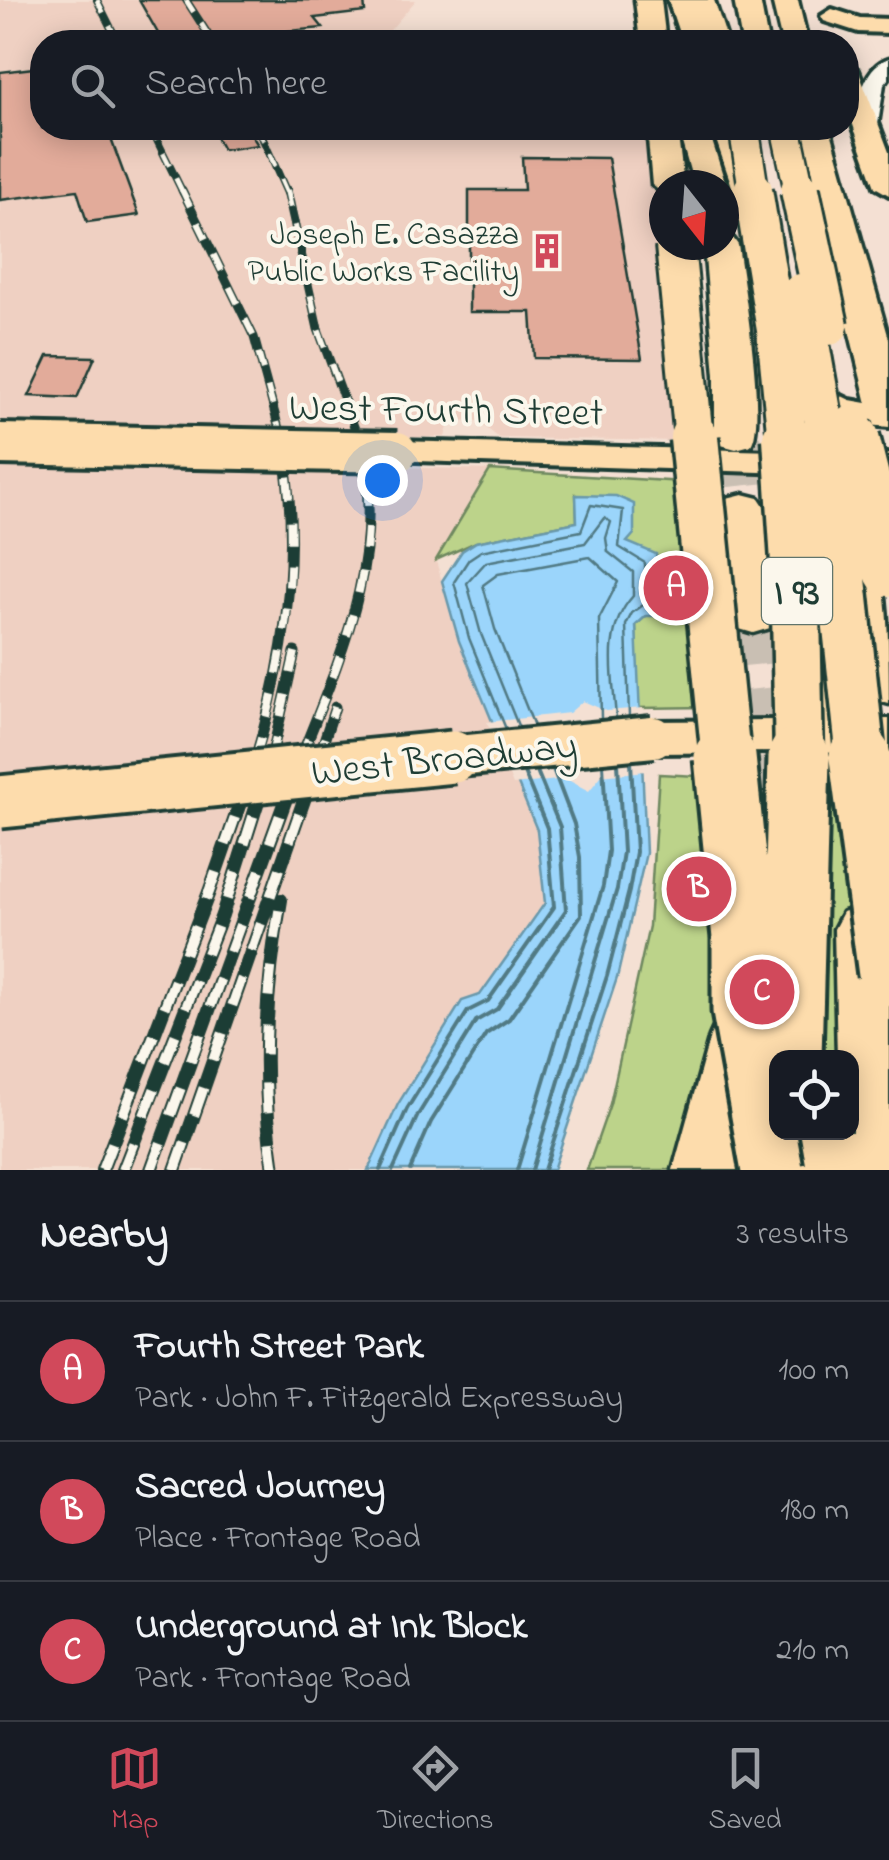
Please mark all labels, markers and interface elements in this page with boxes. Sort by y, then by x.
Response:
search box [30,30,859,140]
text: Search here [145,57,327,113]
icon: search [65,58,120,113]
north arrow [649,170,739,260]
place label: Joseph E. Casazza Public Works Facility [248,213,519,297]
building icon: Joseph E. Casazza Public Works Facility [528,232,566,270]
street label: West Fourth Street [288,380,604,445]
your location [357,455,408,506]
pin: A [644,550,708,626]
road number: I 93 [762,558,832,624]
street label: West Broadway [309,718,580,805]
pin: B [666,852,732,926]
pin: C [730,954,794,1030]
map controls [769,1050,859,1140]
button: locate [769,1050,859,1140]
text: Nearby [40,1205,168,1266]
text: 3 results [737,1212,849,1259]
text: Fourth Street Park [135,1320,424,1376]
text: A [63,1348,82,1395]
text: 100 m [778,1348,849,1395]
text: Park · John F. Fitzgerald Expressway [135,1376,623,1423]
text: Sacred Journey [135,1460,385,1516]
text: B [62,1488,83,1535]
text: 180 m [780,1488,849,1535]
text: Place · Frontage Road [135,1516,421,1563]
text: Underground at Ink Block [135,1600,527,1656]
text: C [64,1628,81,1675]
text: 210 m [776,1628,849,1675]
text: Park · Frontage Road [135,1656,411,1703]
tab: Map [107,1741,162,1842]
tab: Directions [377,1741,494,1842]
tab: Saved [709,1741,782,1842]

